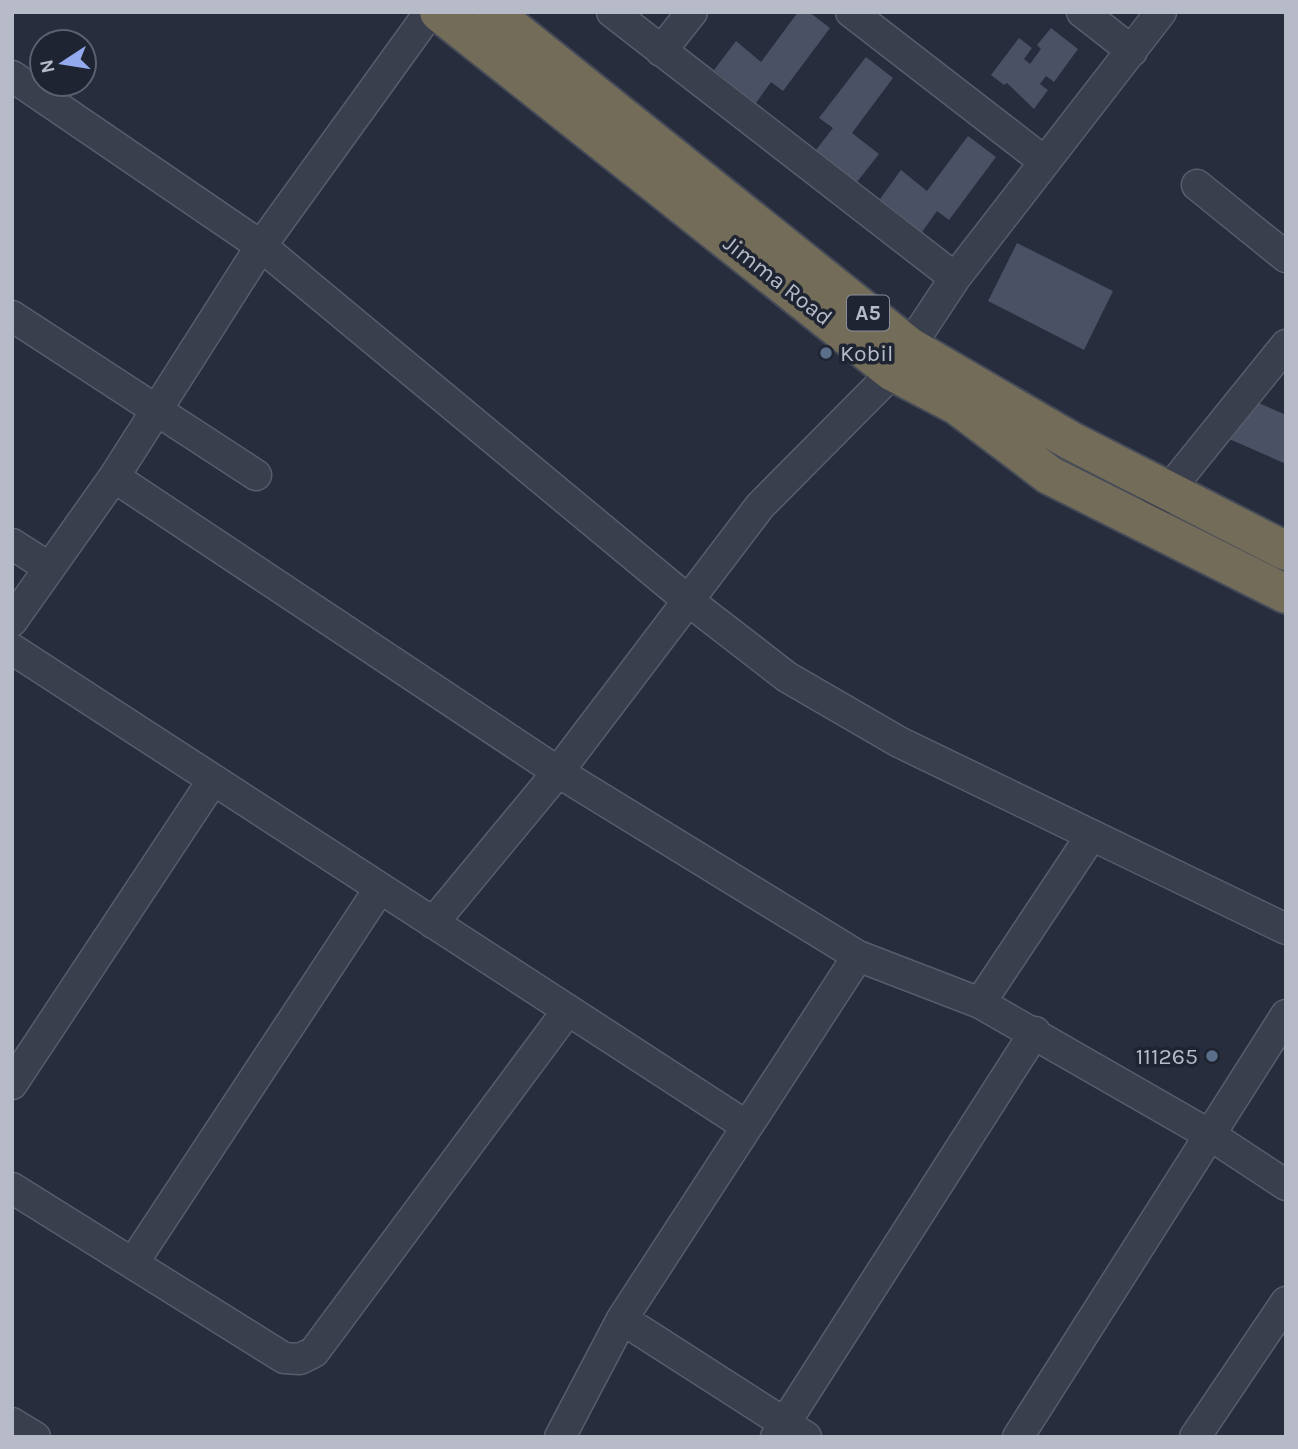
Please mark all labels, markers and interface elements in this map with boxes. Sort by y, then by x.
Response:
north arrow [28,28,98,98]
text: N [35,57,60,75]
street label: Jimma Road [718,230,837,331]
road number: A5 [847,296,889,330]
place label: Kobil [840,340,893,367]
marker: Kobil [818,345,834,361]
place label: 111265 [1136,1043,1198,1070]
marker: 111265 [1204,1048,1220,1064]

